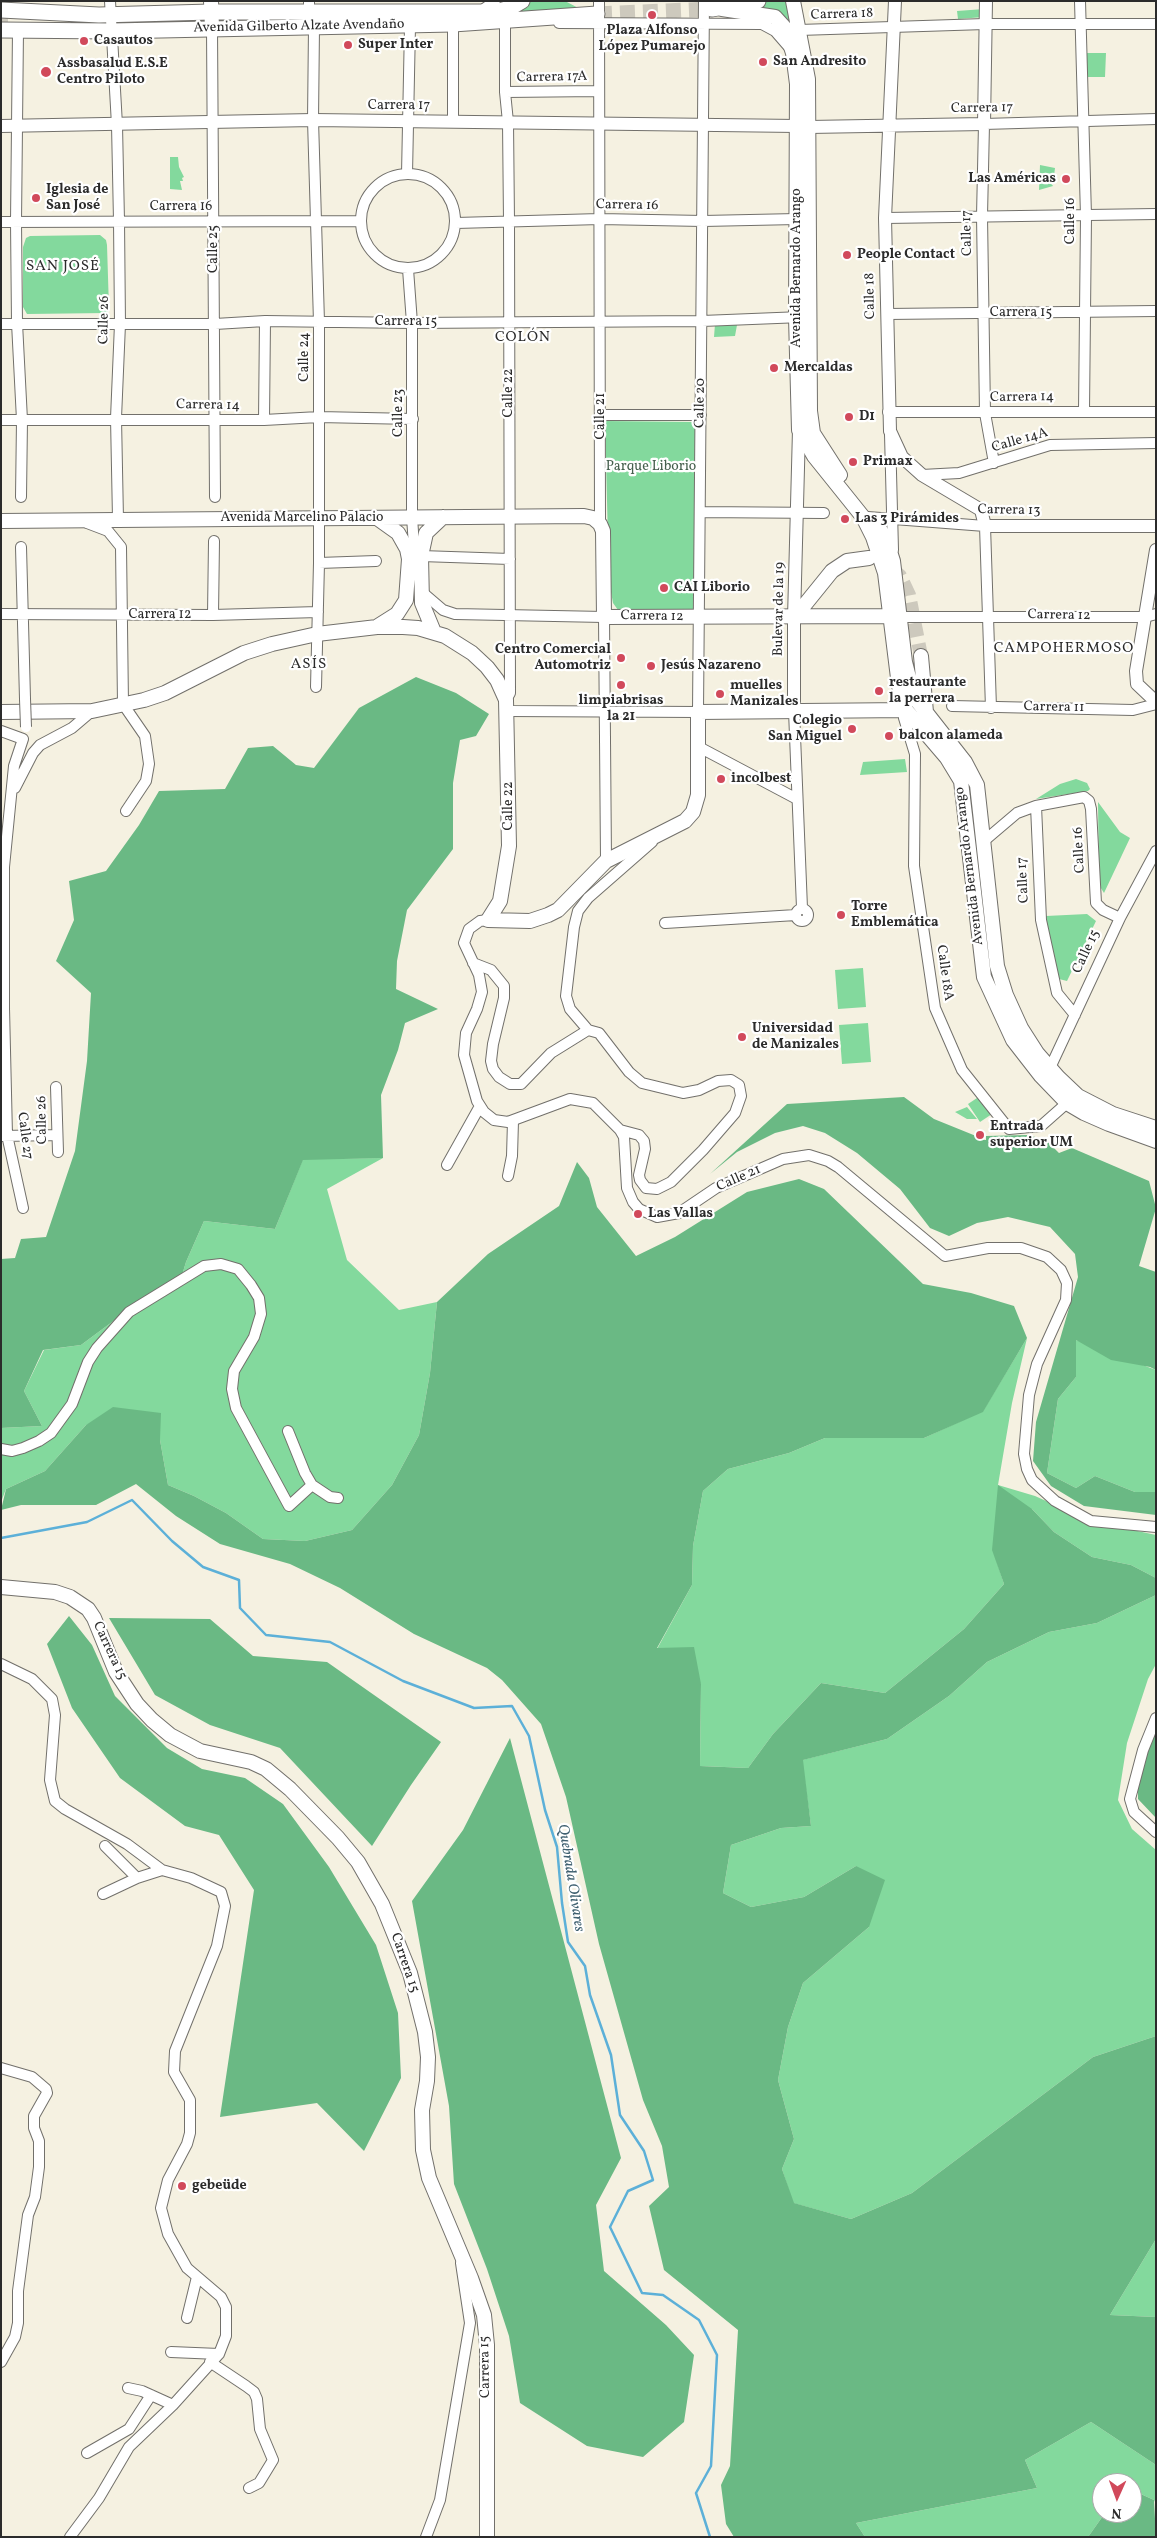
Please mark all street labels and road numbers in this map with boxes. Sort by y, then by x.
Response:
street label: Carrera 18 [810,6,874,24]
street label: Avenida Gilberto Alzate Avendaño [193,17,405,37]
street label: Carrera 17A [516,69,588,87]
street label: Carrera 17 [368,98,430,114]
street label: Carrera 17 [951,100,1013,118]
street label: Avenida Bernardo Arango [789,188,805,348]
street label: Carrera 16 [596,197,658,215]
street label: Calle 16 [1063,198,1079,244]
street label: Carrera 16 [150,199,212,215]
street label: Calle 17 [959,210,977,256]
street label: Calle 25 [206,225,222,273]
street label: Calle 18 [862,273,880,319]
street label: Calle 26 [96,296,114,344]
street label: Carrera 15 [990,305,1052,321]
street label: Carrera 15 [375,314,437,330]
street label: Calle 24 [297,332,313,382]
street label: Calle 22 [501,369,517,417]
street label: Calle 20 [692,378,710,428]
street label: Calle 23 [391,389,407,437]
street label: Carrera 14 [990,389,1054,407]
street label: Calle 21 [593,393,609,439]
street label: Carrera 14 [176,397,240,415]
street label: Calle 14A [990,425,1050,457]
street label: Carrera 13 [977,502,1041,520]
street label: Avenida Marcelino Palacio [220,510,384,526]
street label: Bulevar de la 19 [771,562,789,656]
street label: Carrera 12 [128,607,192,623]
street label: Carrera 12 [1027,607,1091,625]
street label: Carrera 12 [620,608,684,626]
street label: Carrera 11 [1023,699,1085,717]
street label: Calle 22 [501,782,517,830]
street label: Avenida Bernardo Arango [952,786,988,946]
street label: Calle 16 [1070,826,1090,874]
street label: Calle 17 [1014,857,1034,903]
street label: Calle 15 [1070,928,1104,976]
street label: Calle 18A [932,944,956,1002]
street label: Calle 26 [34,1096,52,1144]
street label: Calle 27 [12,1111,36,1161]
street label: Calle 21 [714,1162,764,1196]
street label: Carrera 15 [88,1619,130,1683]
street label: Carrera 15 [386,1931,422,1995]
street label: Carrera 15 [477,2336,495,2398]

